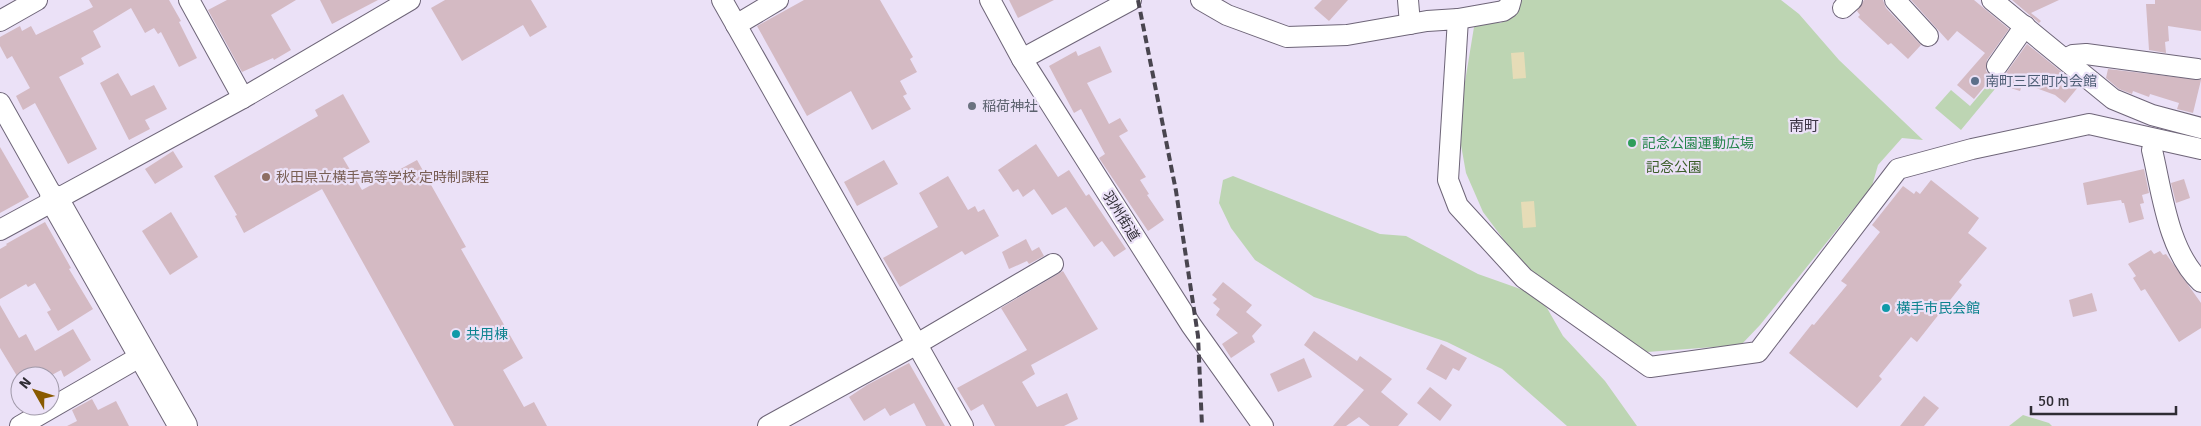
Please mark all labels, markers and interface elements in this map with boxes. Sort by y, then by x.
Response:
place label: 南町三区町内会館 [1985,73,2097,90]
marker: 南町三区町内会館 [1969,75,1981,87]
place label: 稲荷神社 [982,98,1038,115]
marker: 稲荷神社 [966,100,978,112]
district label: 南町 [1789,117,1819,135]
place label: 記念公園運動広場 [1642,135,1754,152]
marker: 記念公園運動広場 [1626,137,1638,149]
park label: 記念公園 [1646,159,1702,176]
place label: 秋田県立横手高等学校 定時制課程 [276,169,489,186]
marker: 秋田県立横手高等学校 定時制課程 [260,171,272,183]
street label: 羽州街道 [1099,188,1143,244]
place label: 横手市民会館 [1896,300,1980,317]
marker: 横手市民会館 [1880,302,1892,314]
place label: 共用棟 [466,326,508,343]
marker: 共用棟 [450,328,462,340]
north arrow [10,366,60,416]
text: N [16,374,35,392]
scale bar [2031,384,2176,416]
text: 50 m [2038,392,2069,410]

